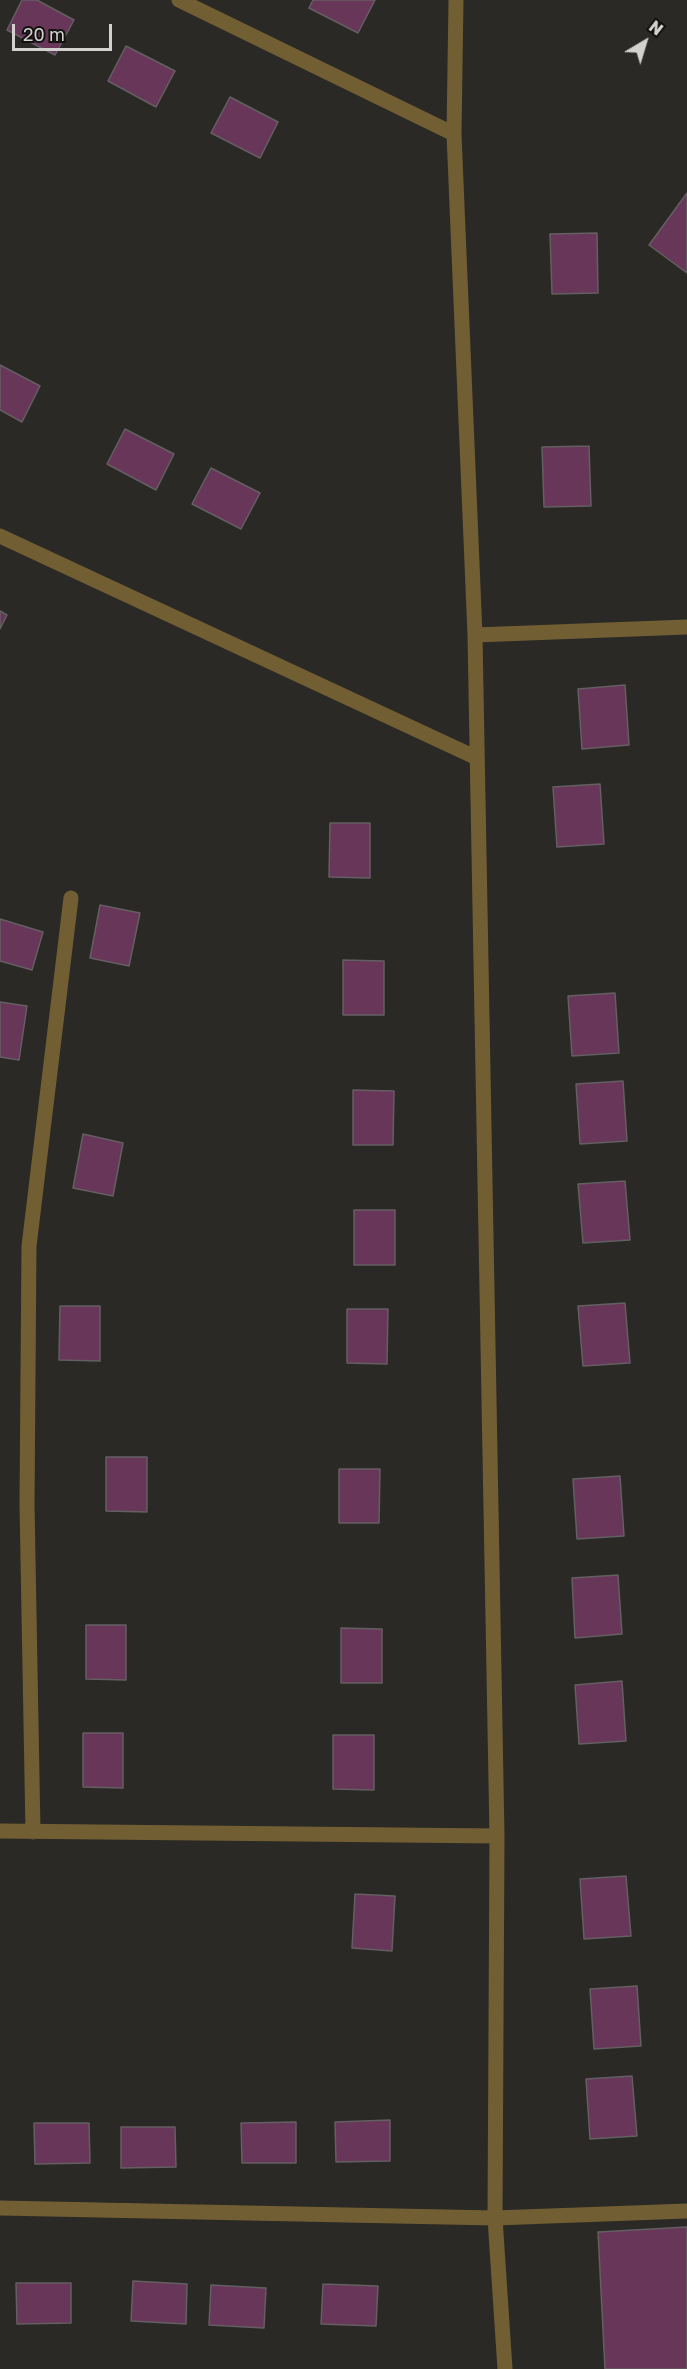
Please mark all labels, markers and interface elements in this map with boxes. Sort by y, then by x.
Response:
scale bar [15,12,116,50]
north arrow [615,12,675,72]
text: N [645,16,667,39]
text: 20 m [23,23,65,45]

